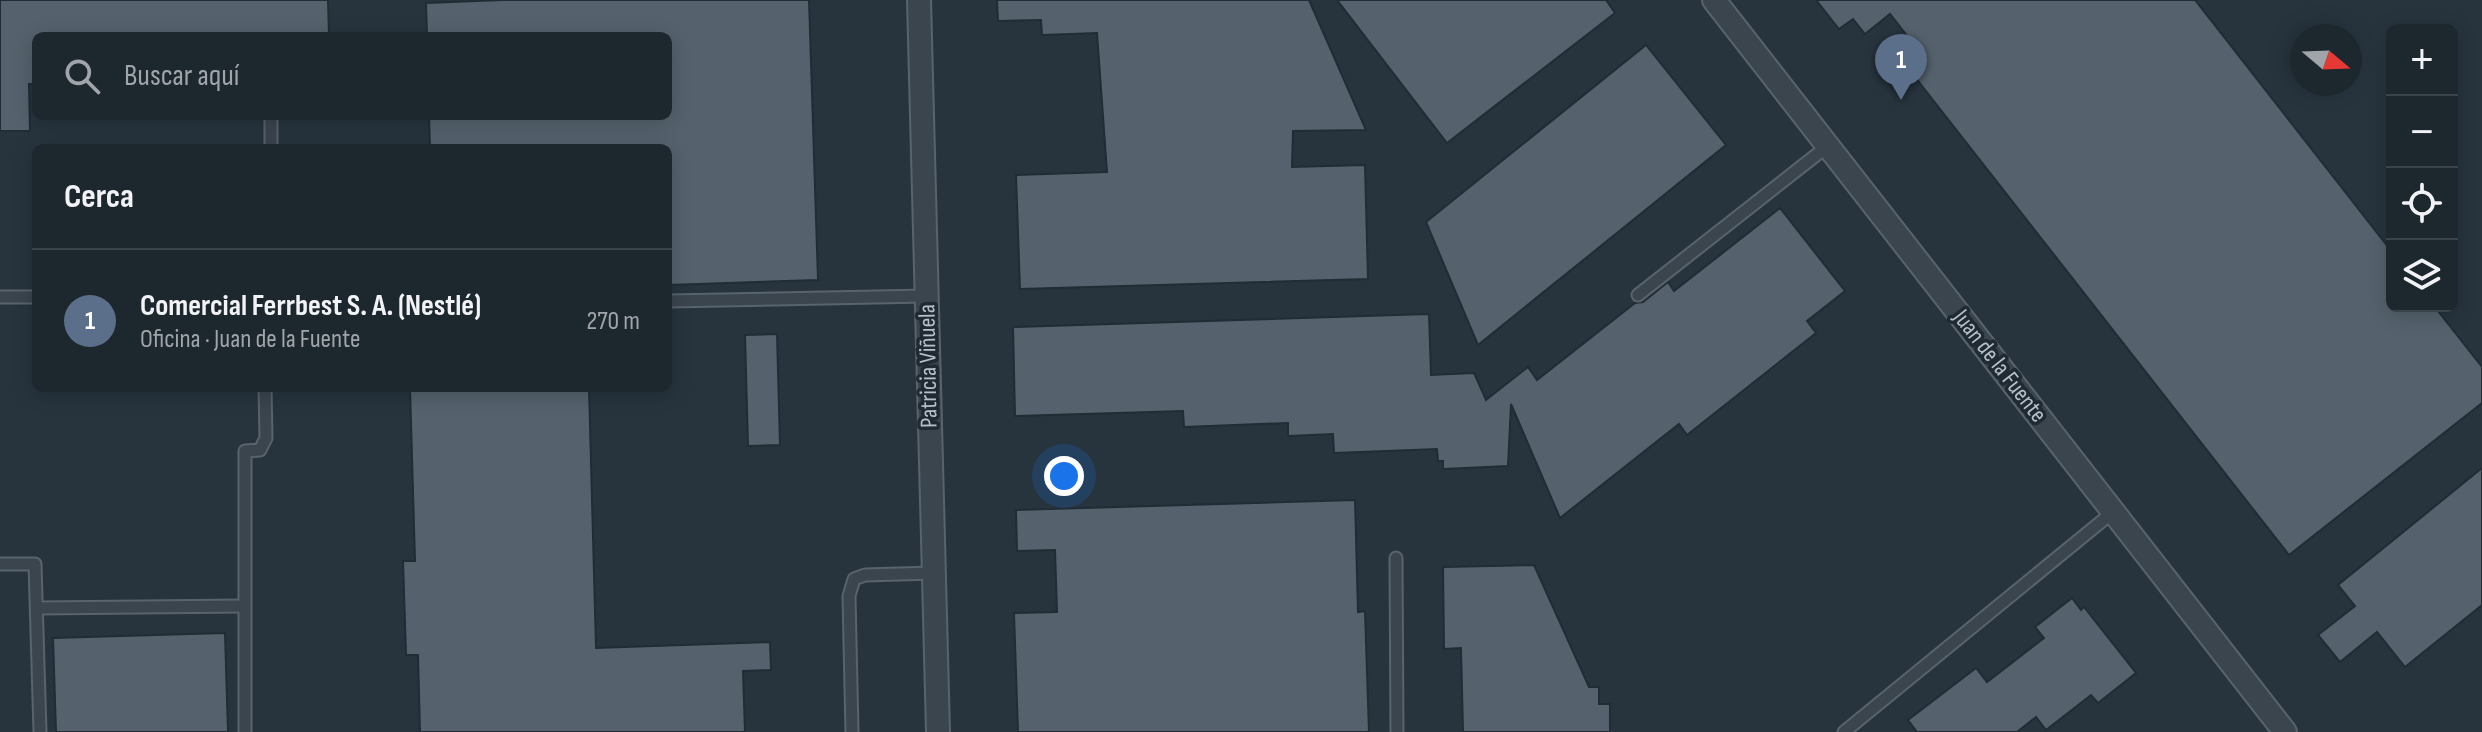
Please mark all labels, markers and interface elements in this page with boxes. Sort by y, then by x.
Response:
north arrow [2290,24,2362,96]
map controls [2386,24,2458,312]
button: + [2386,24,2458,96]
search box [32,32,672,120]
pin: 1 [1875,34,1927,100]
icon: search [60,54,104,98]
text: Buscar aquí [124,58,239,94]
button: − [2386,96,2458,168]
button: locate [2386,168,2458,240]
text: Cerca [64,176,134,217]
button: layers [2386,240,2458,312]
text: Comercial Ferrbest S. A. (Nestlé) [140,288,481,324]
street label: Juan de la Fuente [1946,303,2053,428]
street label: Patricia Viñuela [912,304,944,428]
text: 1 [85,306,95,337]
text: 270 m [587,306,640,337]
text: Oficina · Juan de la Fuente [140,324,361,355]
your location [1044,456,1084,496]

